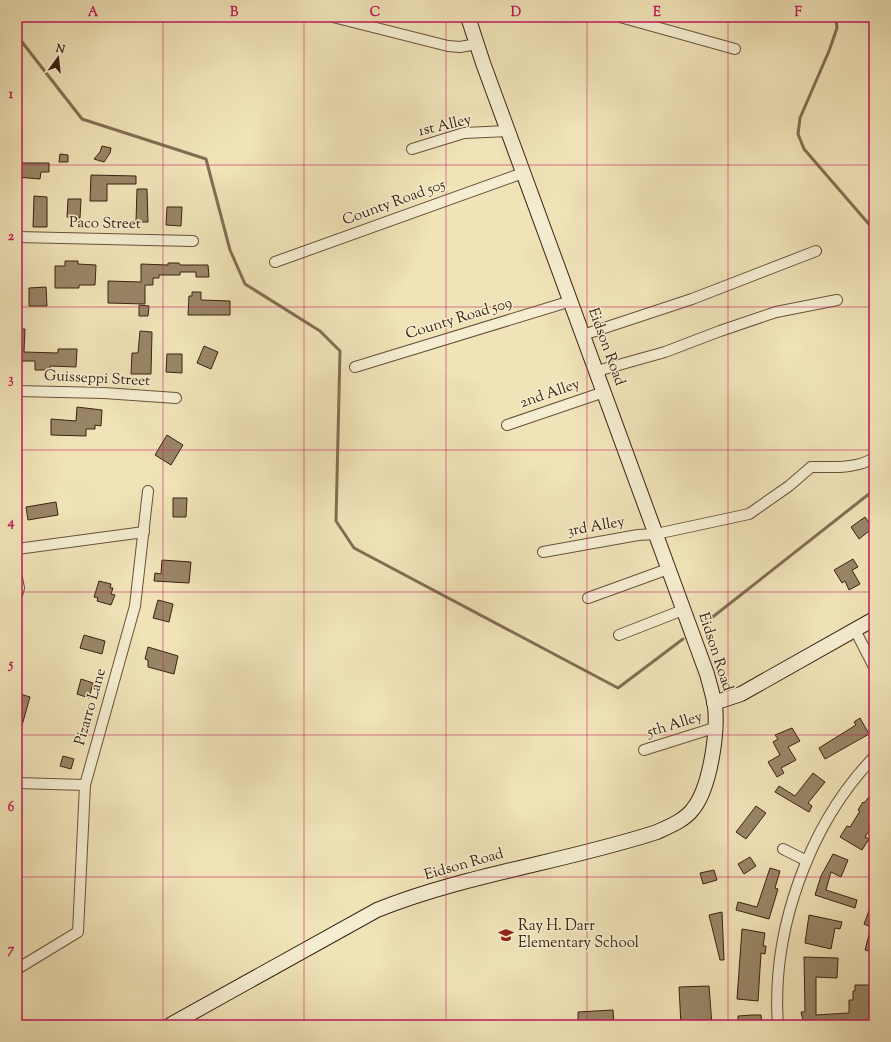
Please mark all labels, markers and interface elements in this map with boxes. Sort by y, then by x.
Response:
text: A [88,4,99,22]
text: B [230,4,239,22]
text: C [370,4,380,22]
text: D [511,4,521,22]
text: E [653,4,661,22]
text: F [794,4,802,22]
north arrow [38,38,78,78]
text: N [53,40,67,58]
text: 1 [9,86,14,104]
street label: 1st Alley [416,110,474,142]
street label: County Road 505 [340,175,448,231]
street label: Paco Street [69,213,141,235]
text: 2 [8,228,15,246]
street label: County Road 509 [403,293,515,345]
street label: Eidson Road [582,305,630,389]
street label: Guisseppi Street [43,366,151,392]
text: 3 [8,371,14,389]
street label: 2nd Alley [517,374,583,414]
street label: 3rd Alley [566,512,627,542]
text: 4 [7,514,15,532]
street label: Eidson Road [692,610,738,695]
text: 5 [8,656,14,674]
street label: Pizarro Lane [70,666,112,748]
street label: 5th Alley [644,706,706,744]
text: 6 [8,799,15,817]
street label: Eidson Road [422,844,507,886]
place label: Ray H. Darr Elementary School [518,916,639,954]
school or university icon: Ray H. Darr Elementary School [497,926,515,944]
text: 7 [8,941,15,959]

